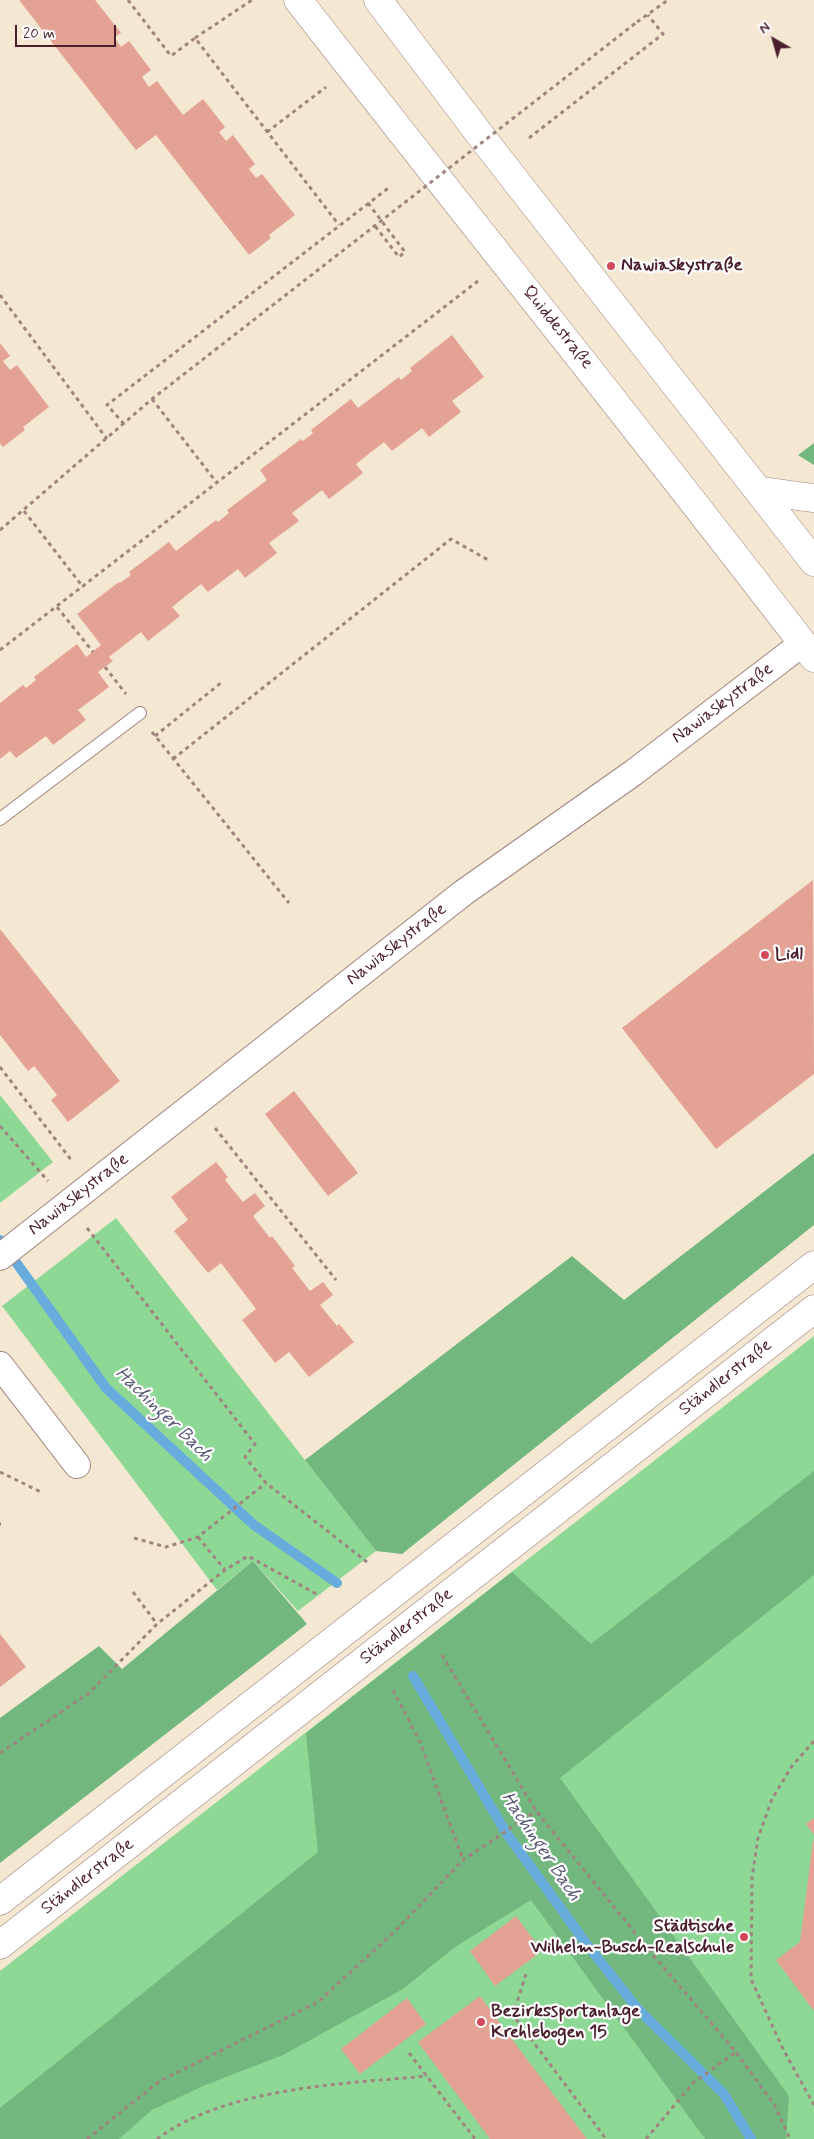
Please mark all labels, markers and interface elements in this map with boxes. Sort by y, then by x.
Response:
scale bar [18,15,119,47]
north arrow [749,15,799,65]
text: N [756,18,774,38]
text: 20 m [23,24,55,44]
place label: Nawiaskystraße [621,255,742,277]
marker: Nawiaskystraße [605,260,617,272]
street label: Quiddestraße [517,282,597,374]
street label: Nawiaskystraße [668,659,778,749]
street label: Nawiaskystraße [343,899,451,991]
place label: Lidl [775,944,803,966]
marker: Lidl [759,949,771,961]
street label: Nawiaskystraße [25,1149,133,1241]
street label: Ständlerstraße [675,1335,777,1421]
water label: Hachinger Bach [110,1363,216,1467]
street label: Ständlerstraße [356,1584,458,1670]
water label: Hachinger Bach [495,1788,585,1906]
street label: Ständlerstraße [37,1834,139,1920]
place label: Städtische Wilhelm-Busch-Realschule [531,1916,734,1958]
marker: Städtische Wilhelm-Busch-Realschule [738,1931,750,1943]
place label: Bezirkssportanlage Krehlebogen 15 [491,2001,640,2044]
marker: Bezirkssportanlage Krehlebogen 15 [475,2016,487,2028]

